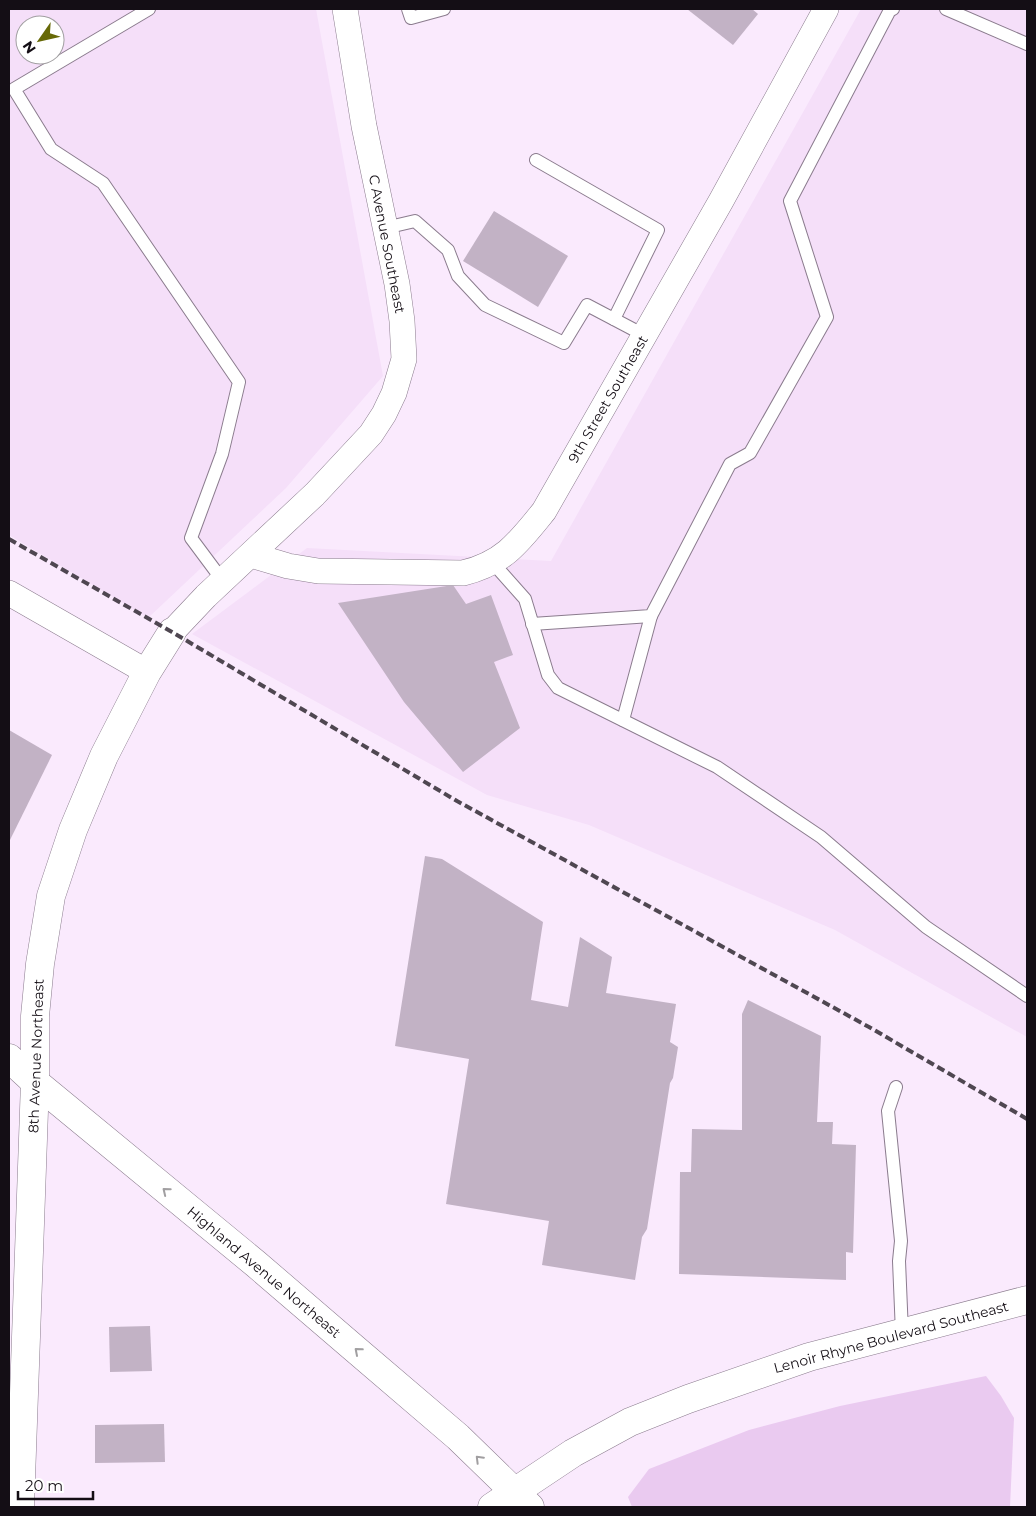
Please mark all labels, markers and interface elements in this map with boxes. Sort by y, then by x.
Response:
north arrow [15,15,65,65]
text: N [19,38,40,57]
street label: C Avenue Southeast [365,173,409,315]
street label: 9th Street Southeast [564,332,652,466]
street label: 8th Avenue Northeast [24,978,48,1133]
one-way arrow [163,1187,172,1196]
street label: Highland Avenue Northeast [183,1202,345,1342]
street label: Lenoir Rhyne Boulevard Southeast [772,1297,1011,1377]
one-way arrow [355,1349,364,1357]
one-way arrow [476,1456,485,1465]
scale bar [18,1468,92,1500]
text: 20 m [25,1476,63,1495]

